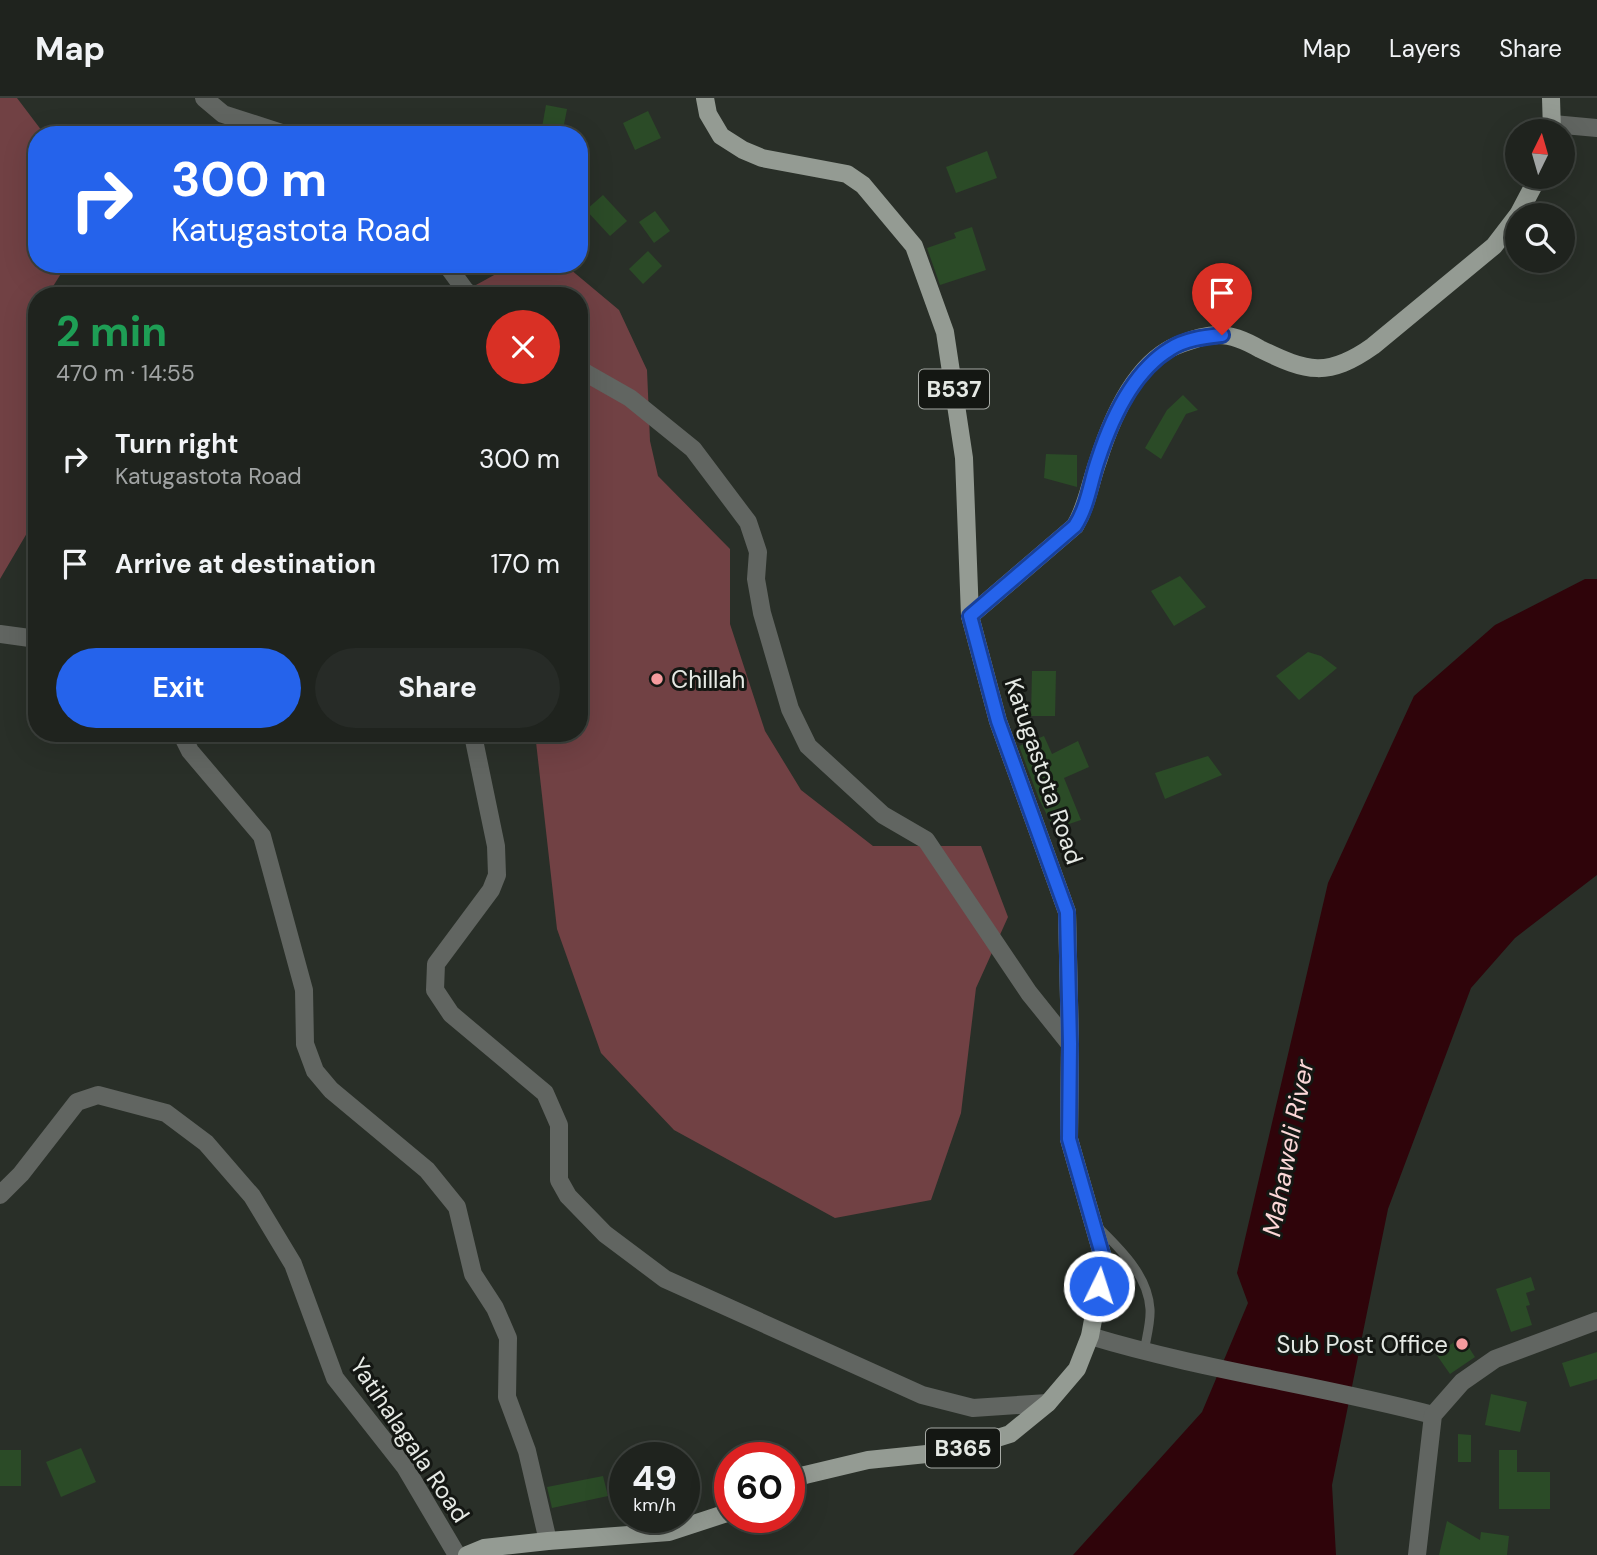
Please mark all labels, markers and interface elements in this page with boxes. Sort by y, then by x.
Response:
text: Map [35,27,105,70]
text: Map [1303,33,1351,64]
text: Layers [1389,33,1461,64]
text: Share [1499,33,1562,64]
north arrow [1505,119,1575,189]
map controls [1505,119,1575,273]
text: 300 m [171,147,327,211]
icon: right [56,154,147,245]
button: search [1505,203,1575,273]
text: Katugastota Road [171,209,431,251]
pin [1192,263,1252,335]
icon: arrive [1203,274,1241,312]
text: 2 min [56,304,167,359]
button: close [486,310,560,384]
text: 470 m · 14:55 [56,358,195,388]
road number: B537 [919,370,989,408]
text: Turn right [115,427,239,461]
icon: right [56,440,94,478]
text: 300 m [479,442,560,476]
text: Katugastota Road [115,461,302,491]
icon: arrive [56,545,94,583]
text: Arrive at destination [115,547,376,581]
text: 170 m [491,547,560,581]
button: Exit [56,648,301,728]
button: Share [315,648,560,728]
place label: Chillah [671,664,745,695]
marker: Chillah [649,671,665,687]
street label: Katugastota Road [998,674,1090,868]
water label: Mahaweli River [1254,1055,1322,1239]
position arrow [1062,1249,1136,1323]
place label: Sub Post Office [1277,1329,1448,1360]
marker: Sub Post Office [1454,1336,1470,1352]
street label: Yatihalagala Road [343,1352,477,1528]
road number: B365 [926,1428,1000,1468]
speed limit sign: 60 [714,1442,805,1533]
text: 49 [632,1455,677,1501]
text: km/h [633,1493,676,1517]

